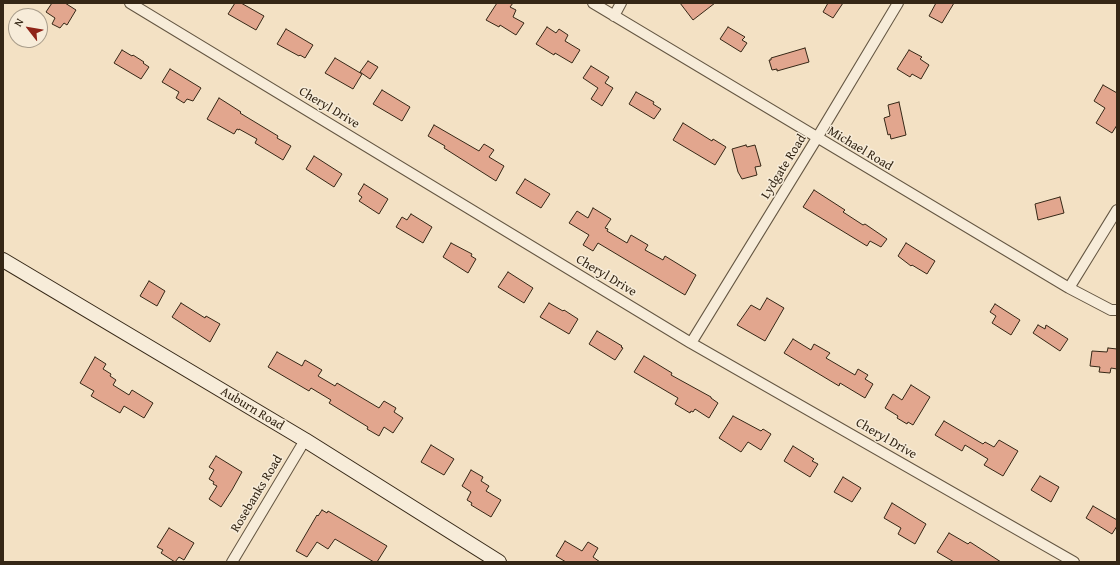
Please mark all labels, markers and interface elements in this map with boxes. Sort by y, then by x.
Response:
north arrow [8,8,48,48]
text: N [10,15,27,30]
street label: Cheryl Drive [296,84,362,132]
street label: Michael Road [825,123,895,175]
street label: Lydgate Road [758,132,810,202]
street label: Cheryl Drive [573,252,639,300]
street label: Auburn Road [217,384,287,434]
street label: Cheryl Drive [853,415,919,463]
street label: Rosebanks Road [228,453,286,535]

